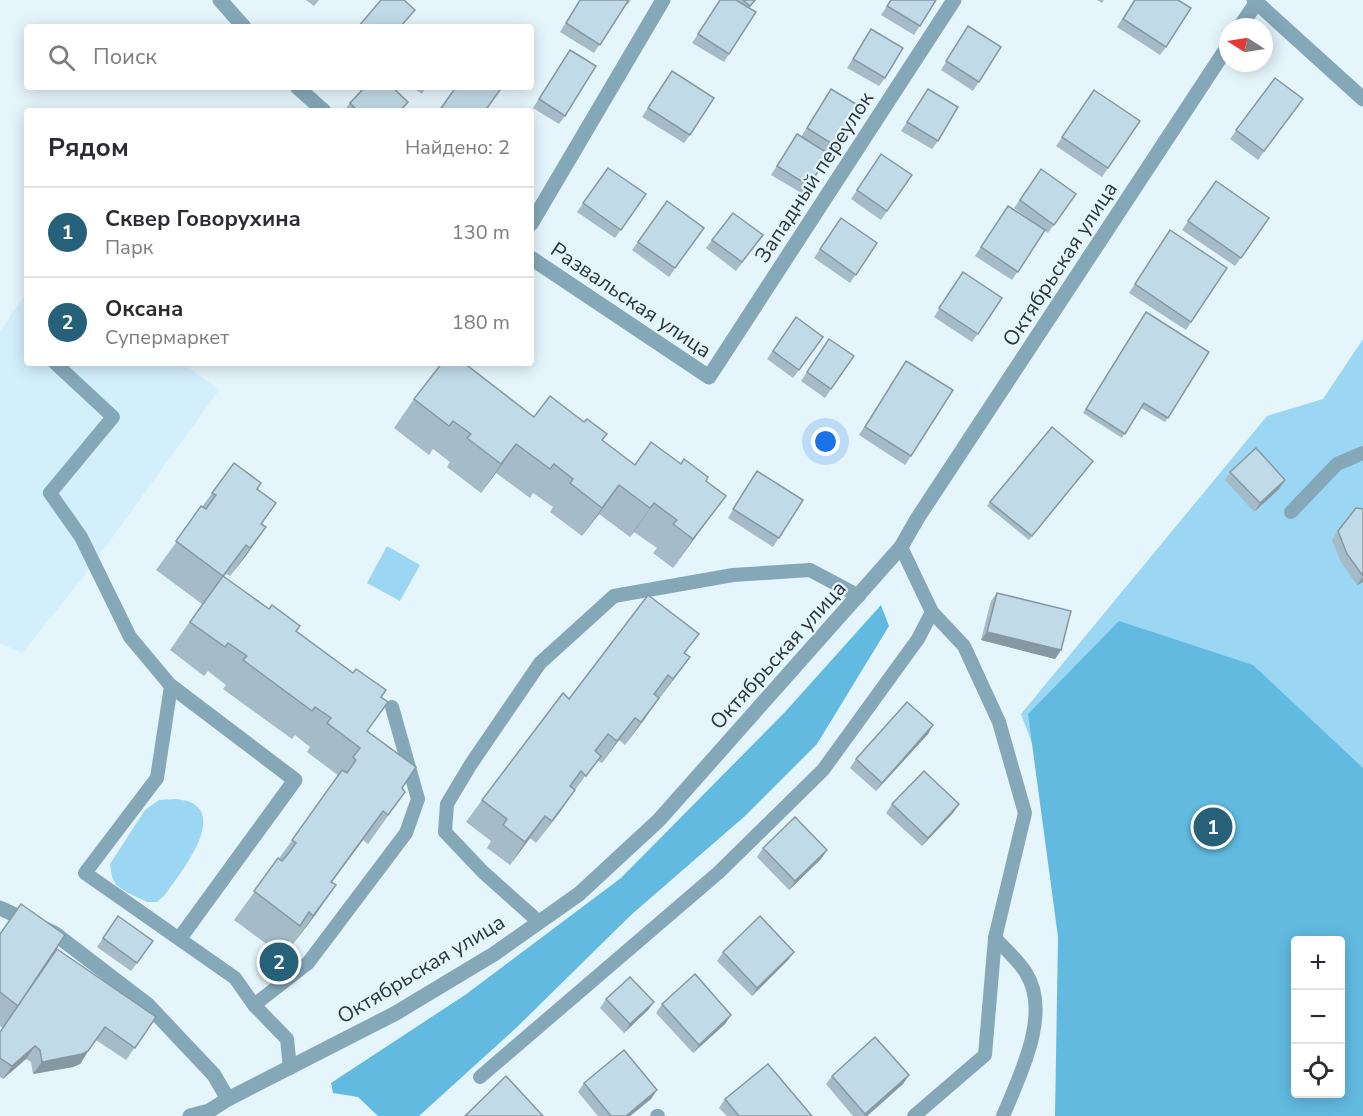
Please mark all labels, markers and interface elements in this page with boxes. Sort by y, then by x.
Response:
north arrow [1219,18,1273,72]
search box [24,24,534,90]
icon: search [45,41,78,74]
text: Поиск [93,42,157,72]
street label: Западный переулок [748,85,880,268]
text: Рядом [48,130,129,165]
text: Найдено: 2 [405,134,510,161]
street label: Октябрьская улица [996,176,1124,352]
text: Сквер Говорухина [105,204,301,234]
text: 1 [62,219,74,246]
text: 130 m [452,219,510,246]
text: Парк [105,234,153,261]
street label: Развальская улица [545,236,717,364]
text: Оксана [105,294,183,324]
text: 2 [62,309,74,336]
text: 180 m [452,309,510,336]
text: Супермаркет [105,324,229,351]
your location [811,427,840,456]
street label: Октябрьская улица [704,575,852,735]
pin: 1 [1194,804,1232,850]
street label: Октябрьская улица [332,908,510,1030]
map controls [1291,936,1345,1098]
button: + [1291,936,1345,990]
pin: 2 [260,940,298,984]
button: − [1291,990,1345,1044]
button: locate [1291,1044,1345,1098]

